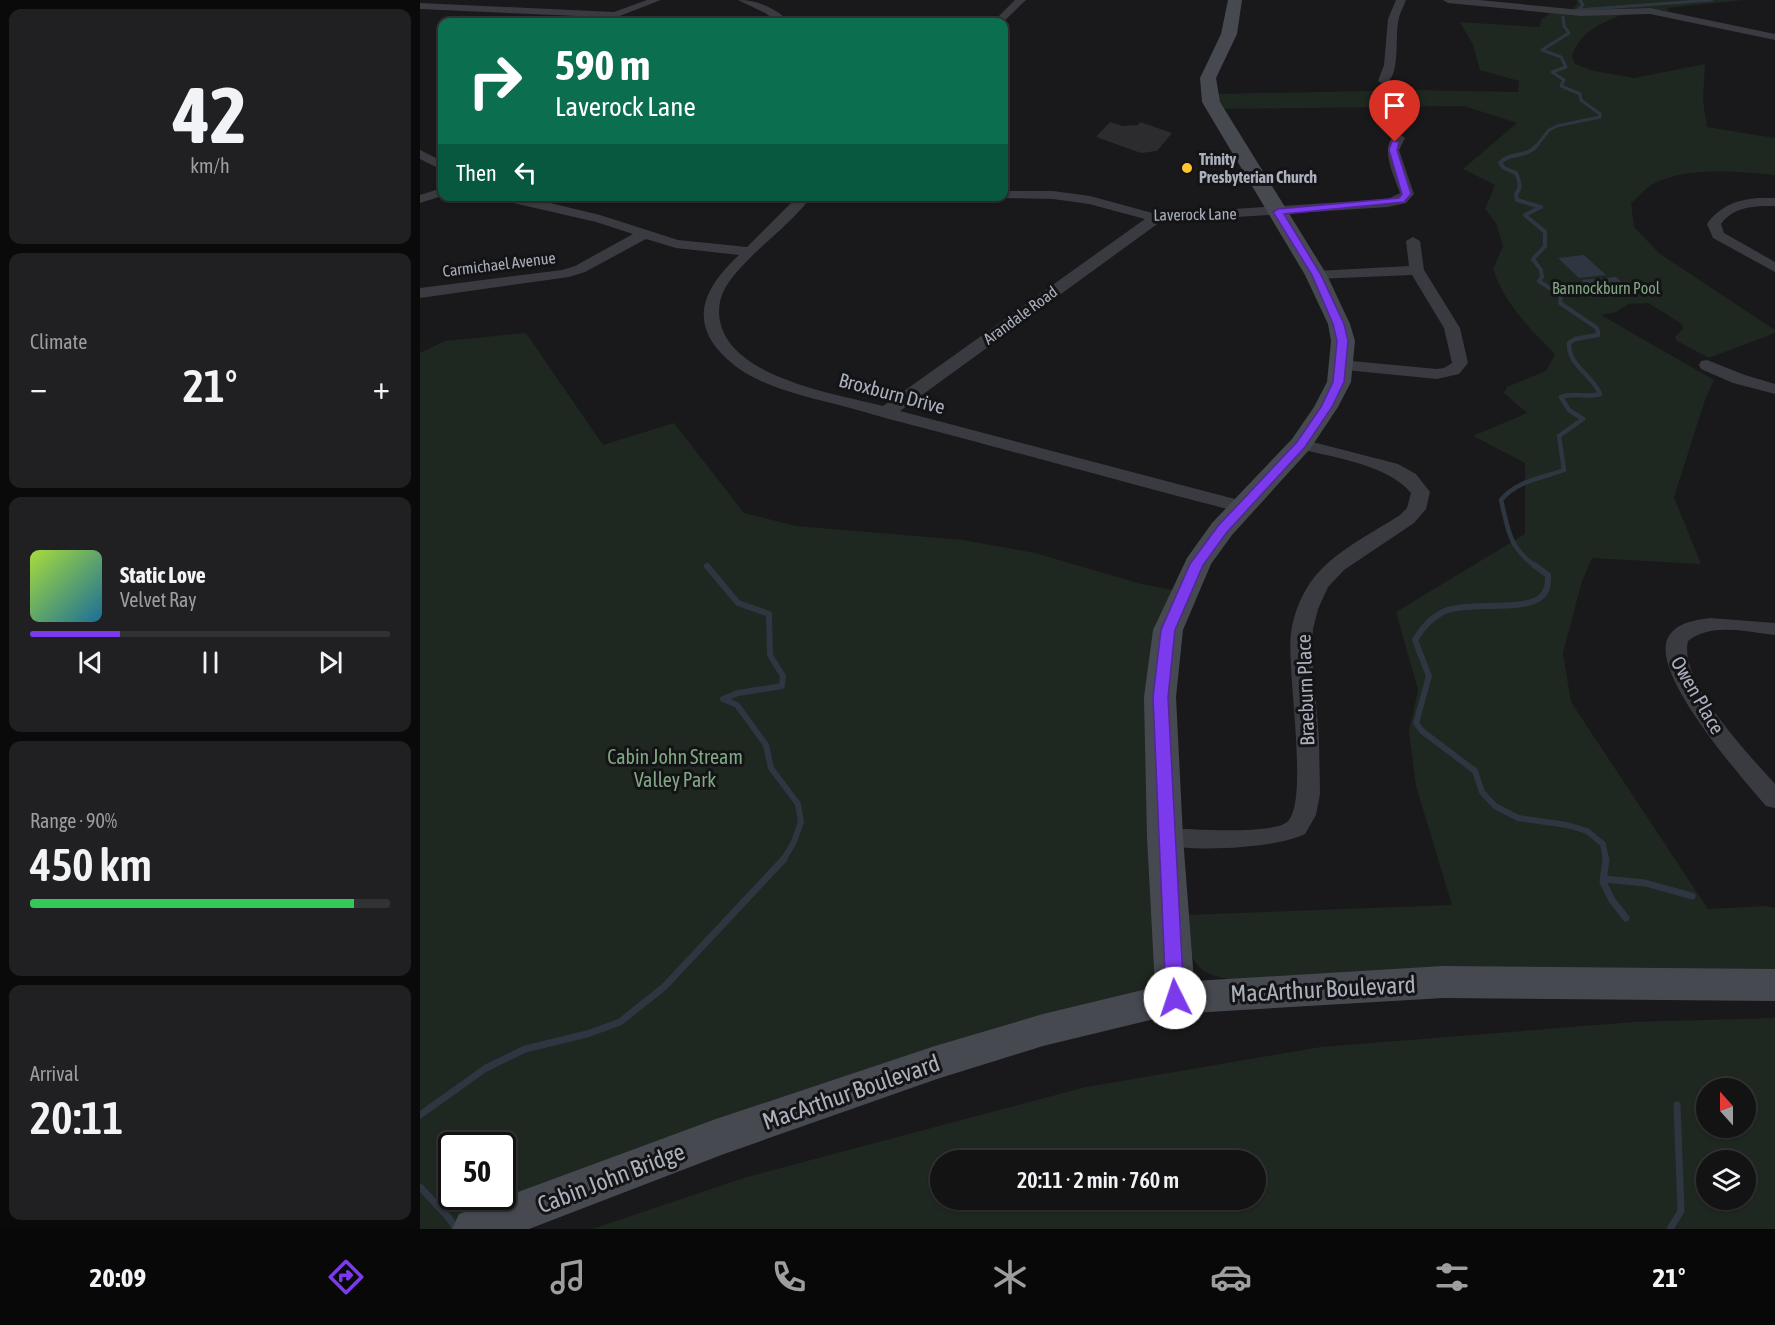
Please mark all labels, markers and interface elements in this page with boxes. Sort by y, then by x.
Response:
text: 590 m [555,41,650,89]
icon: right [456,42,534,120]
text: 42 [173,70,247,160]
pin [1369,80,1420,142]
icon: arrive [1378,89,1411,122]
text: Laverock Lane [555,91,696,122]
place label: Trinity Presbyterian Church [1199,150,1317,186]
text: km/h [190,154,230,177]
icon: left [509,156,542,189]
text: Then [456,160,497,186]
marker: Trinity Presbyterian Church [1180,161,1194,175]
street label: Laverock Lane [1153,204,1237,224]
street label: Carmichael Avenue [441,248,557,280]
park label: Bannockburn Pool [1552,279,1661,297]
street label: Arandale Road [980,282,1060,348]
text: Climate [30,330,87,353]
text: 21° [183,360,237,412]
text: − [30,368,47,406]
text: + [373,368,390,406]
street label: Broxburn Drive [836,368,948,418]
text: Static Love [120,562,206,588]
text: Velvet Ray [120,588,197,611]
street label: Braeburn Place [1292,634,1318,746]
icon: previous [74,646,107,679]
icon: pause [194,646,227,679]
icon: next [314,646,347,679]
street label: Owen Place [1667,652,1729,738]
park label: Cabin John Stream Valley Park [607,745,743,791]
text: Range · 90% [30,809,117,832]
text: 450 km [30,839,152,891]
position arrow [1143,966,1207,1030]
street label: MacArthur Boulevard [1230,971,1416,1007]
street label: MacArthur Boulevard [759,1049,943,1135]
text: Arrival [30,1062,79,1085]
north arrow [1696,1078,1756,1138]
map controls [1696,1078,1756,1210]
text: 20:11 [30,1092,124,1144]
speed limit sign: 50 [438,1132,516,1210]
street label: Cabin John Bridge [534,1138,688,1218]
button: layers [1696,1150,1756,1210]
text: 20:11 · 2 min · 760 m [1017,1167,1179,1193]
icon: directions [325,1256,367,1298]
icon: music [547,1256,589,1298]
icon: phone [768,1256,810,1298]
icon: climate [989,1256,1031,1298]
icon: car [1210,1256,1252,1298]
icon: filters [1431,1256,1473,1298]
text: 20:09 [90,1262,146,1293]
text: 21° [1653,1262,1685,1293]

